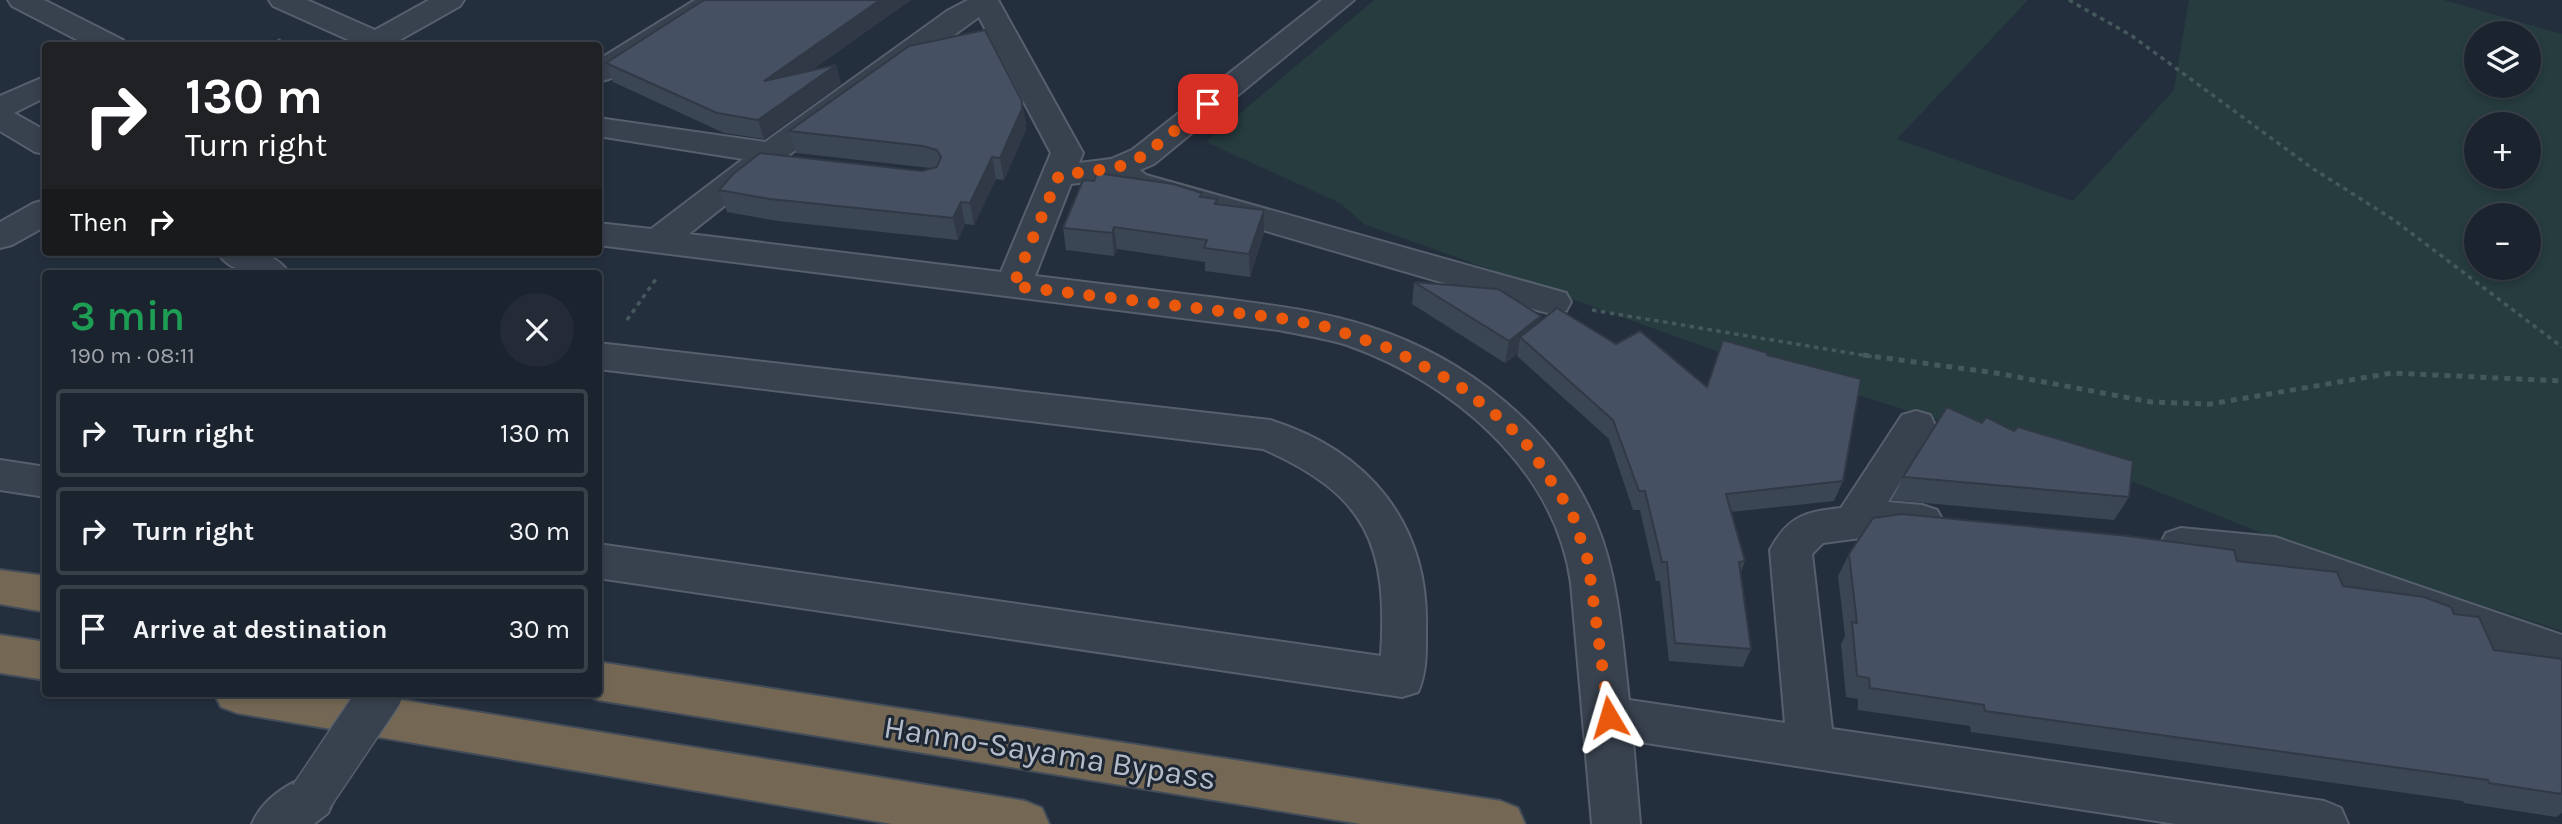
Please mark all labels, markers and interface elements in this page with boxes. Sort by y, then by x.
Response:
map controls [2464,21,2541,280]
button: layers [2464,21,2541,98]
text: 130 m [185,68,323,125]
icon: right [70,70,161,161]
pin [1178,74,1238,134]
icon: arrive [1189,85,1227,123]
button: + [2464,112,2541,189]
text: Turn right [185,127,327,164]
icon: right [142,203,180,241]
button: − [2464,203,2541,280]
text: Then [70,207,128,238]
text: 3 min [70,291,185,341]
button: close [500,293,574,367]
text: 190 m · 08:11 [70,342,195,369]
icon: right [74,414,112,452]
text: Turn right [133,418,254,449]
text: 130 m [500,418,570,449]
icon: right [74,512,112,550]
text: Turn right [133,516,254,547]
text: 30 m [509,516,570,547]
icon: arrive [74,610,112,648]
text: Arrive at destination [133,614,387,645]
text: 30 m [509,614,570,645]
position arrow [1572,680,1646,754]
street label: Hanno-Sayama Bypass [881,708,1219,798]

